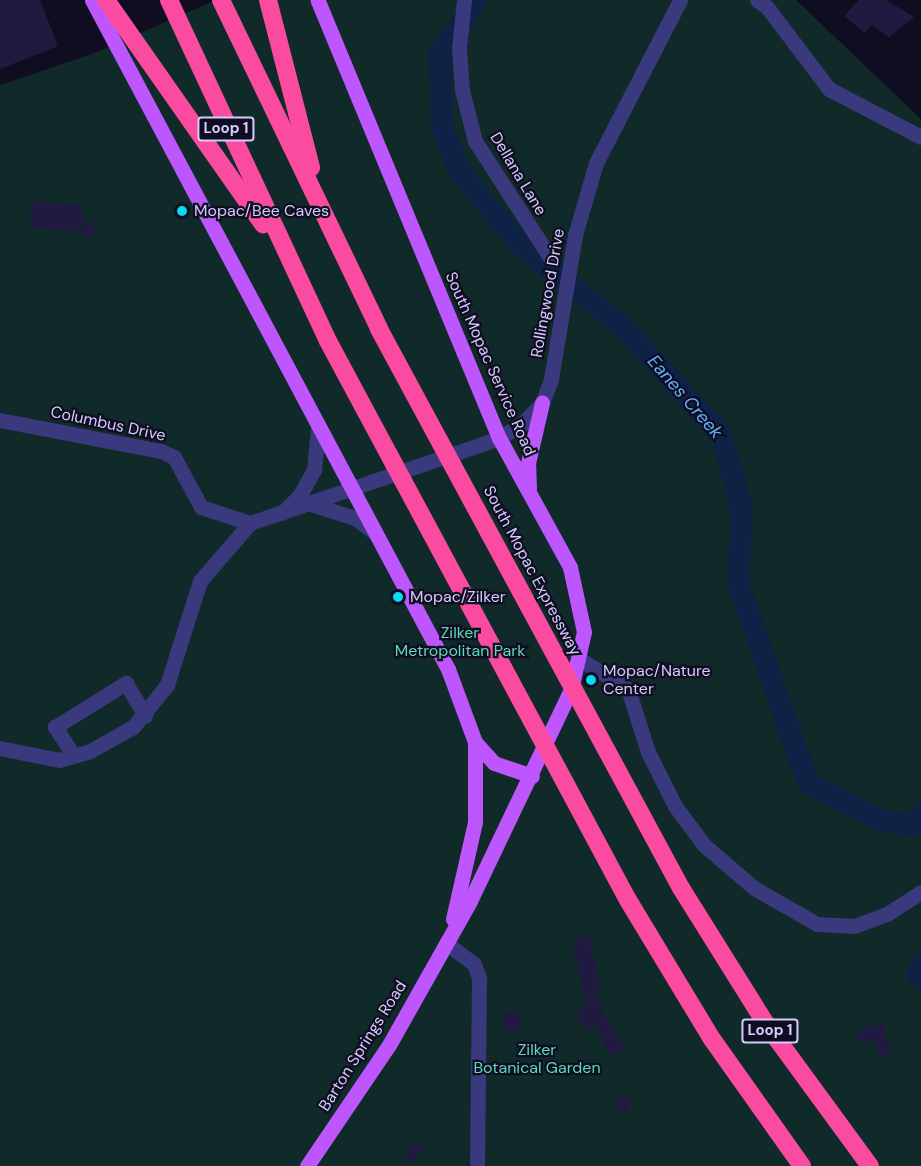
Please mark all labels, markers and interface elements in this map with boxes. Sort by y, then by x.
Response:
road number: Loop 1 [196,117,256,141]
street label: Dellana Lane [486,129,550,219]
place label: Mopac/Bee Caves [194,201,329,221]
marker: Mopac/Bee Caves [175,204,189,218]
street label: Rollingwood Drive [527,227,569,359]
street label: South Mopac Service Road [441,269,539,459]
water label: Eanes Creek [643,351,727,443]
street label: Columbus Drive [49,402,167,446]
street label: South Mopac Expressway [479,483,585,659]
place label: Mopac/Zilker [410,587,506,607]
marker: Mopac/Zilker [391,590,405,604]
park label: Zilker Metropolitan Park [395,623,525,661]
place label: Mopac/Nature Center [603,661,711,699]
marker: Mopac/Nature Center [584,673,598,687]
street label: Barton Springs Road [315,977,411,1115]
road number: Loop 1 [740,1019,800,1043]
park label: Zilker Botanical Garden [473,1040,601,1078]

